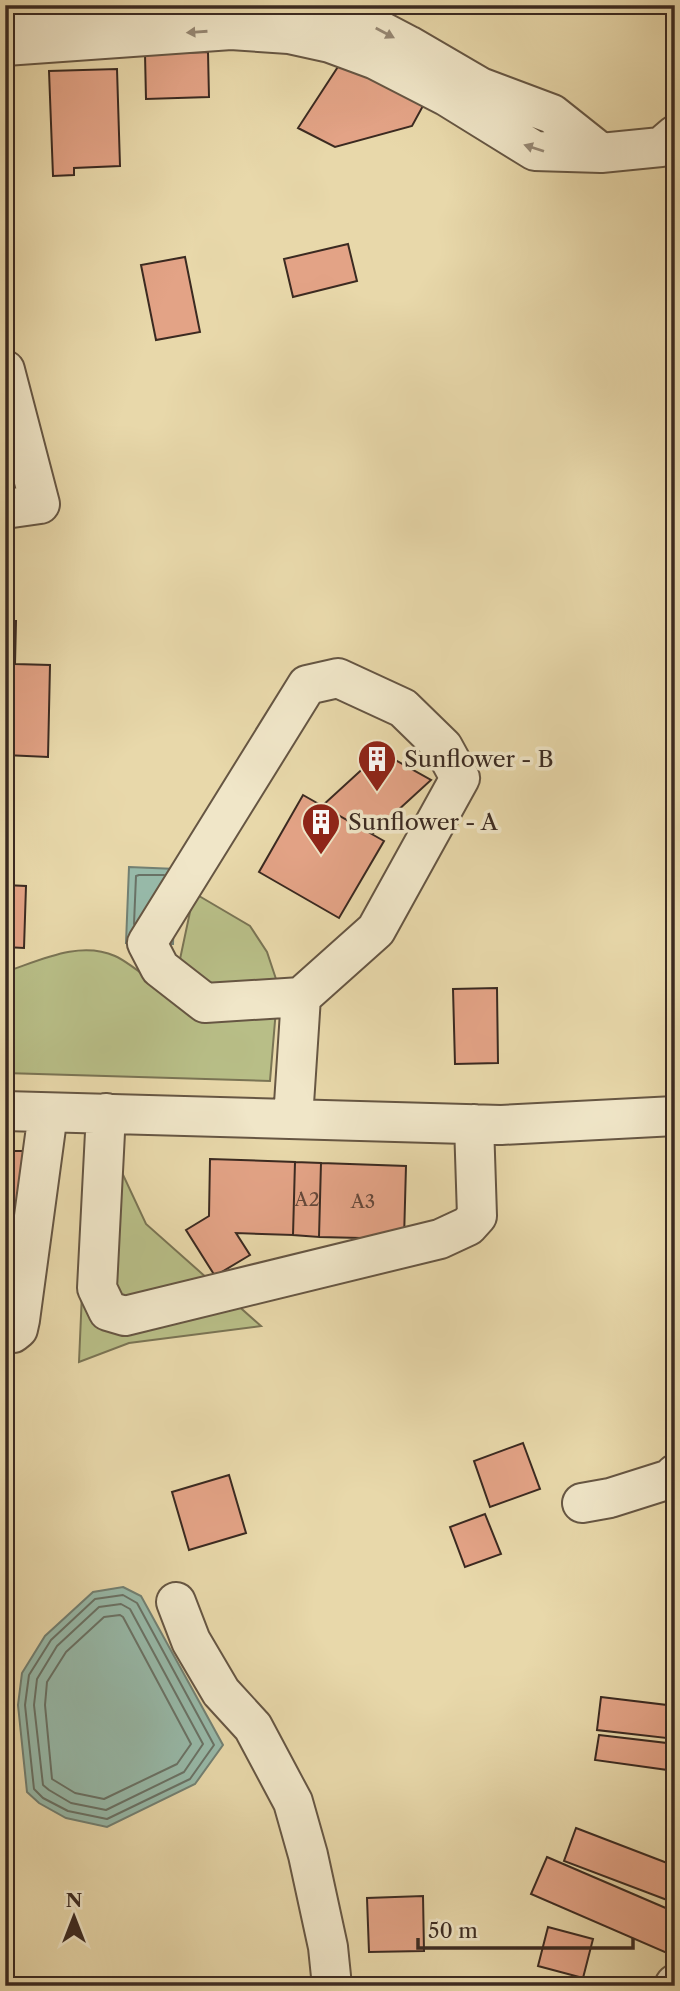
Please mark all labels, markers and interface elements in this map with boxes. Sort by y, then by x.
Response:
one-way arrow [186,27,208,38]
one-way arrow [375,27,395,39]
one-way arrow [523,142,544,152]
building icon: Sunflower - B [356,738,398,793]
place label: Sunflower - B [404,745,554,773]
building icon: Sunflower - A [300,801,342,856]
place label: Sunflower - A [348,808,499,836]
house number: A2 [293,1188,320,1211]
house number: A3 [350,1190,375,1213]
north arrow [38,1882,108,1952]
text: N [66,1889,82,1912]
scale bar [418,1907,633,1951]
text: 50 m [428,1918,478,1943]

